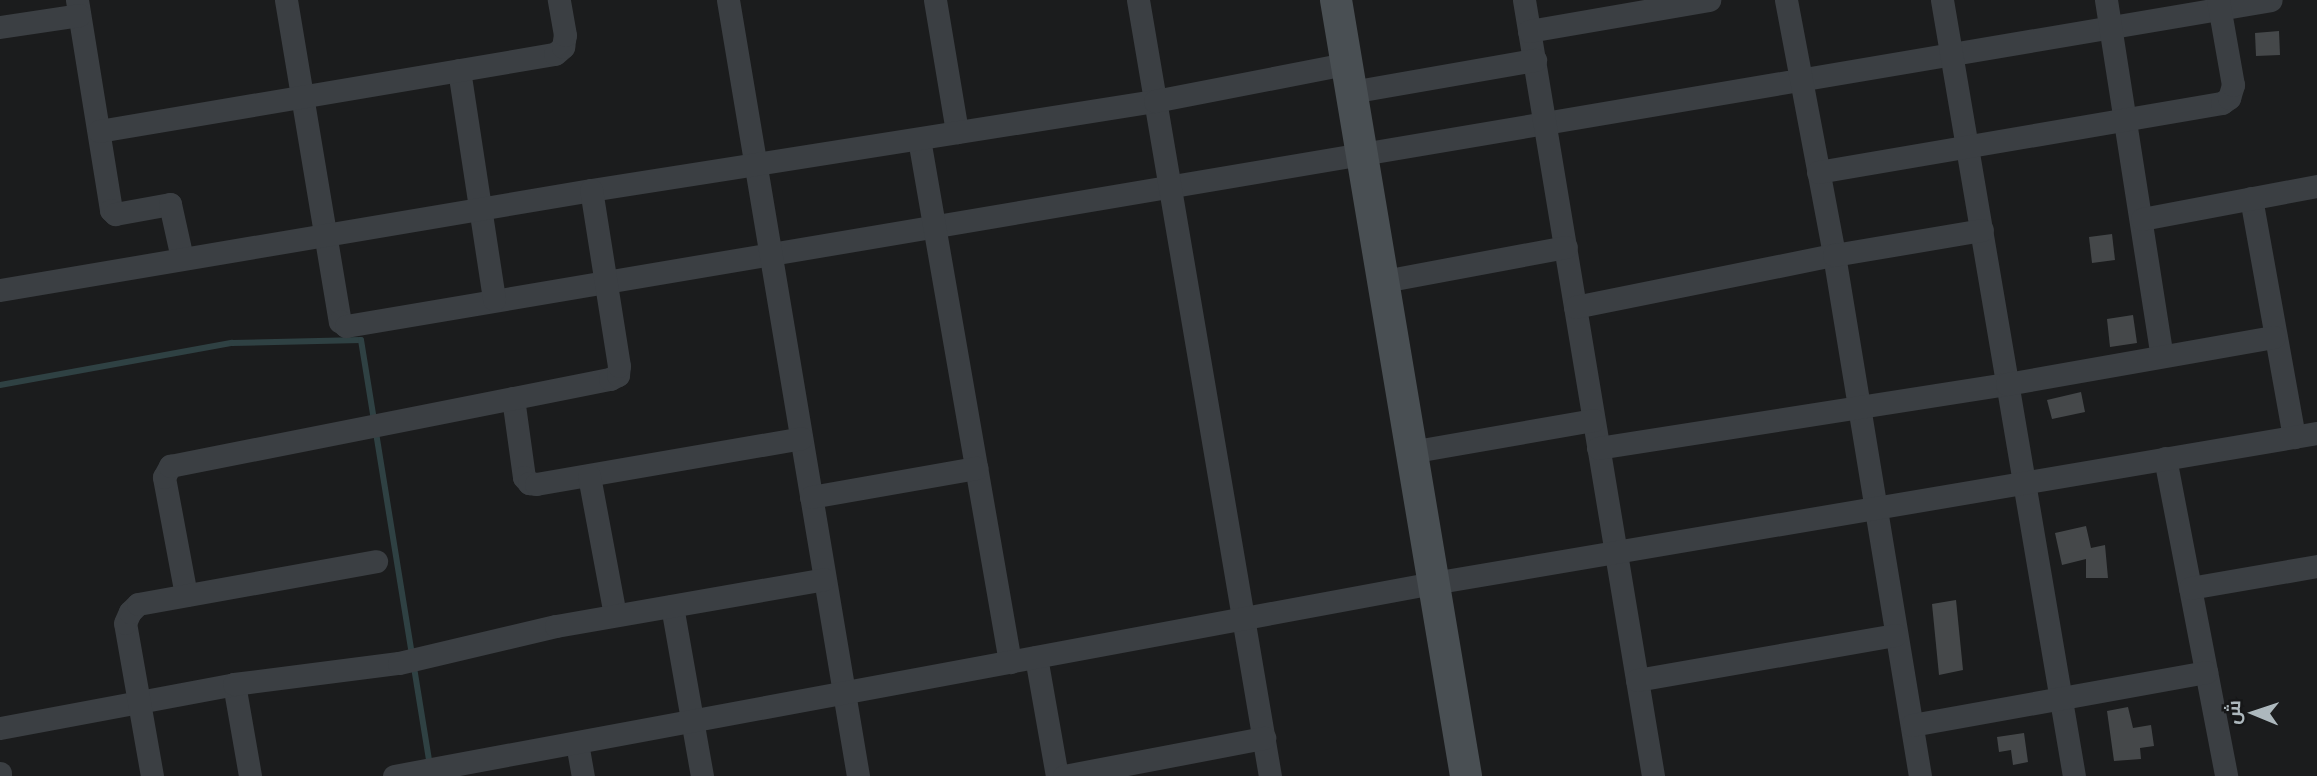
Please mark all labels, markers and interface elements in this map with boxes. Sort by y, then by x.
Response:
north arrow [2219,678,2289,748]
text: ش [2221,700,2244,725]

